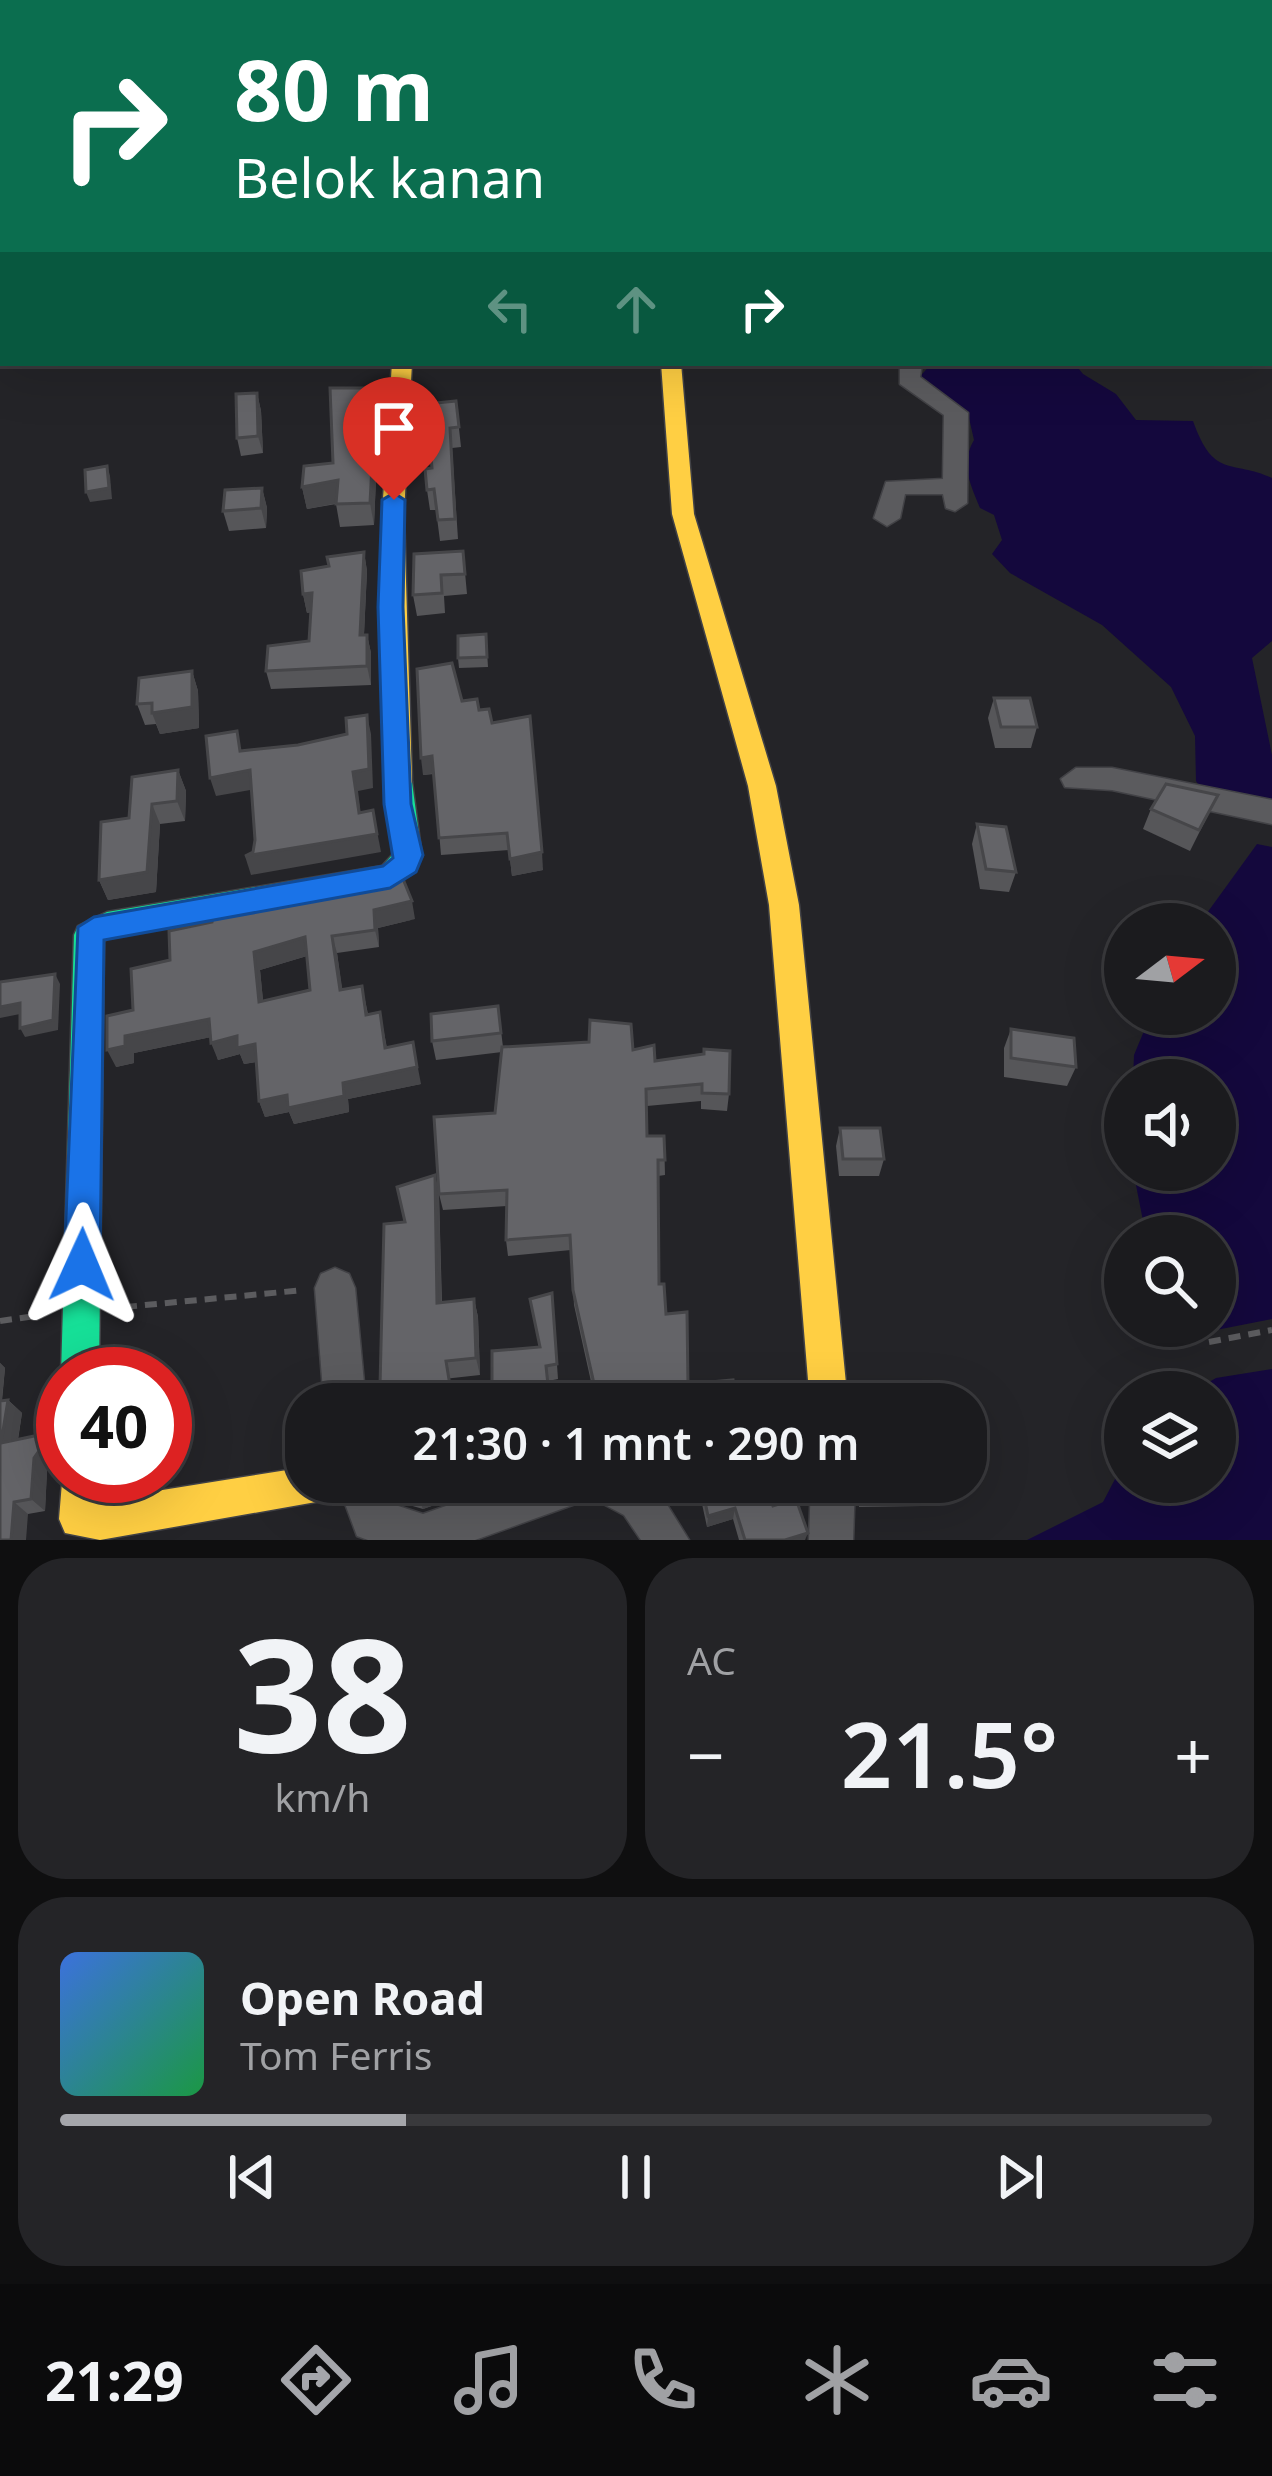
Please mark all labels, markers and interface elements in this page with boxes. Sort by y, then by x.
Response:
text: 80 m [234,31,434,146]
icon: right [36,48,192,204]
text: Belok kanan [234,140,545,214]
icon: left [477,276,543,342]
icon: ahead [603,276,669,342]
icon: right [729,276,795,342]
pin [343,377,445,500]
icon: arrive [361,395,427,461]
north arrow [1104,903,1236,1035]
map controls [1104,903,1236,1503]
button: sound [1104,1059,1236,1191]
position arrow [19,1202,145,1328]
button: search [1104,1215,1236,1347]
speed limit sign: 40 [36,1347,192,1503]
button: layers [1104,1371,1236,1503]
text: 21:30 · 1 mnt · 290 m [413,1412,859,1473]
text: 38 [233,1585,412,1798]
text: AC [687,1633,736,1686]
text: 21.5° [841,1692,1058,1814]
text: − [687,1709,725,1799]
text: + [1174,1709,1212,1799]
text: km/h [275,1770,370,1823]
text: Open Road [240,1967,485,2028]
text: Tom Ferris [240,2028,432,2081]
icon: previous [219,2144,285,2210]
icon: pause [603,2144,669,2210]
icon: next [987,2144,1053,2210]
icon: directions [274,2338,358,2422]
icon: music [447,2338,531,2422]
icon: phone [621,2338,705,2422]
icon: climate [795,2338,879,2422]
icon: car [969,2338,1053,2422]
icon: filters [1143,2338,1227,2422]
text: 21:29 [45,2343,184,2417]

